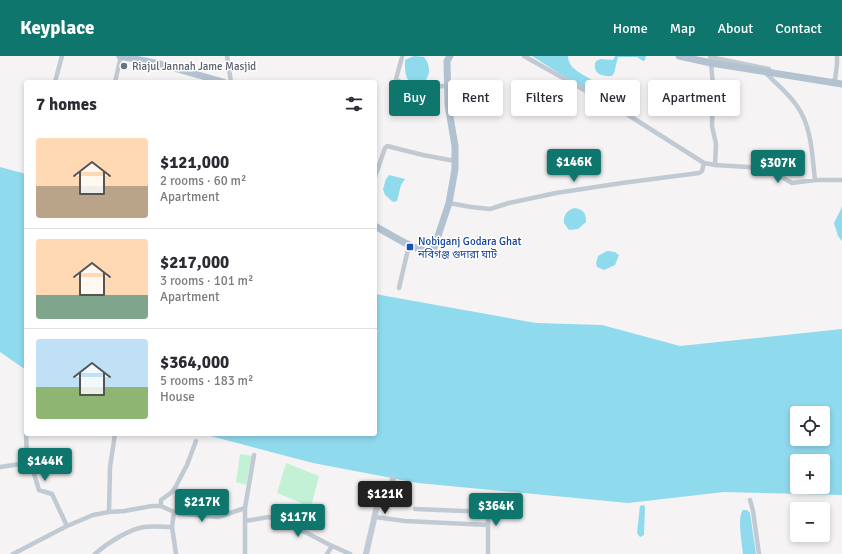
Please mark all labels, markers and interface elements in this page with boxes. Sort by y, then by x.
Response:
text: Keyplace [20,16,95,40]
text: Home [613,20,648,37]
text: Map [670,20,695,37]
text: About [717,20,753,37]
text: Contact [775,20,822,37]
place label: Riajul Jannah Jame Masjid [132,60,256,73]
marker: Riajul Jannah Jame Masjid [119,61,129,71]
chip: Buy [389,80,440,116]
chip: Rent [448,80,503,116]
chip: Filters [511,80,577,116]
chip: New [585,80,640,116]
chip: Apartment [648,80,740,116]
icon: filters [343,93,365,115]
text: 7 homes [36,94,97,115]
pin: $146K [546,149,602,183]
pin: $307K [750,150,806,184]
text: $121,000 [160,152,229,173]
icon: home [68,154,116,202]
text: $146K [556,154,592,170]
text: $307K [760,155,796,171]
text: 2 rooms · 60 m² [160,173,246,189]
text: Apartment [160,189,220,205]
place label: Nobiganj Godara Ghat নবিগঞ্জ গুদারা ঘাট [417,235,522,261]
marker: Nobiganj Godara Ghat নবিগঞ্জ গুদারা ঘাট [405,242,415,252]
text: $217,000 [160,252,229,273]
icon: home [68,255,116,303]
text: 3 rooms · 101 m² [160,273,253,289]
text: Apartment [160,289,220,305]
text: $364,000 [160,352,229,373]
icon: home [68,355,116,403]
text: 5 rooms · 183 m² [160,373,253,389]
text: House [160,389,195,405]
map controls [790,406,830,542]
button: locate [790,406,830,446]
pin: $144K [17,448,73,482]
text: $144K [27,453,63,469]
button: + [790,454,830,494]
pin: $121K [357,481,413,515]
text: $121K [367,486,403,502]
pin: $217K [174,489,230,523]
pin: $364K [468,493,524,527]
text: $217K [184,494,220,510]
text: $364K [478,498,514,514]
button: − [790,502,830,542]
pin: $117K [270,504,326,538]
text: $117K [280,509,316,525]

